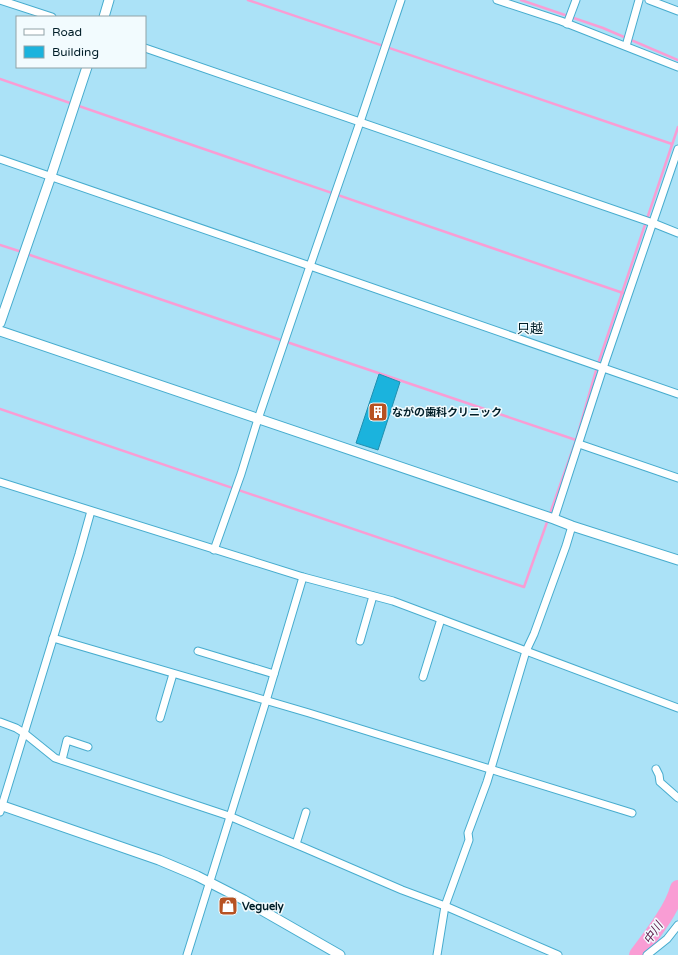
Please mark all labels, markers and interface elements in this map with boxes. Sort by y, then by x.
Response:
legend [16,16,146,68]
text: Road [52,25,82,39]
text: Building [52,45,99,59]
district label: 只越 [517,321,543,337]
building icon: ながの歯科クリニック [367,401,389,423]
place label: ながの歯科クリニック [392,406,502,419]
shop icon: Veguely [217,895,239,917]
place label: Veguely [242,900,284,914]
water label: 中川 [640,918,667,947]

